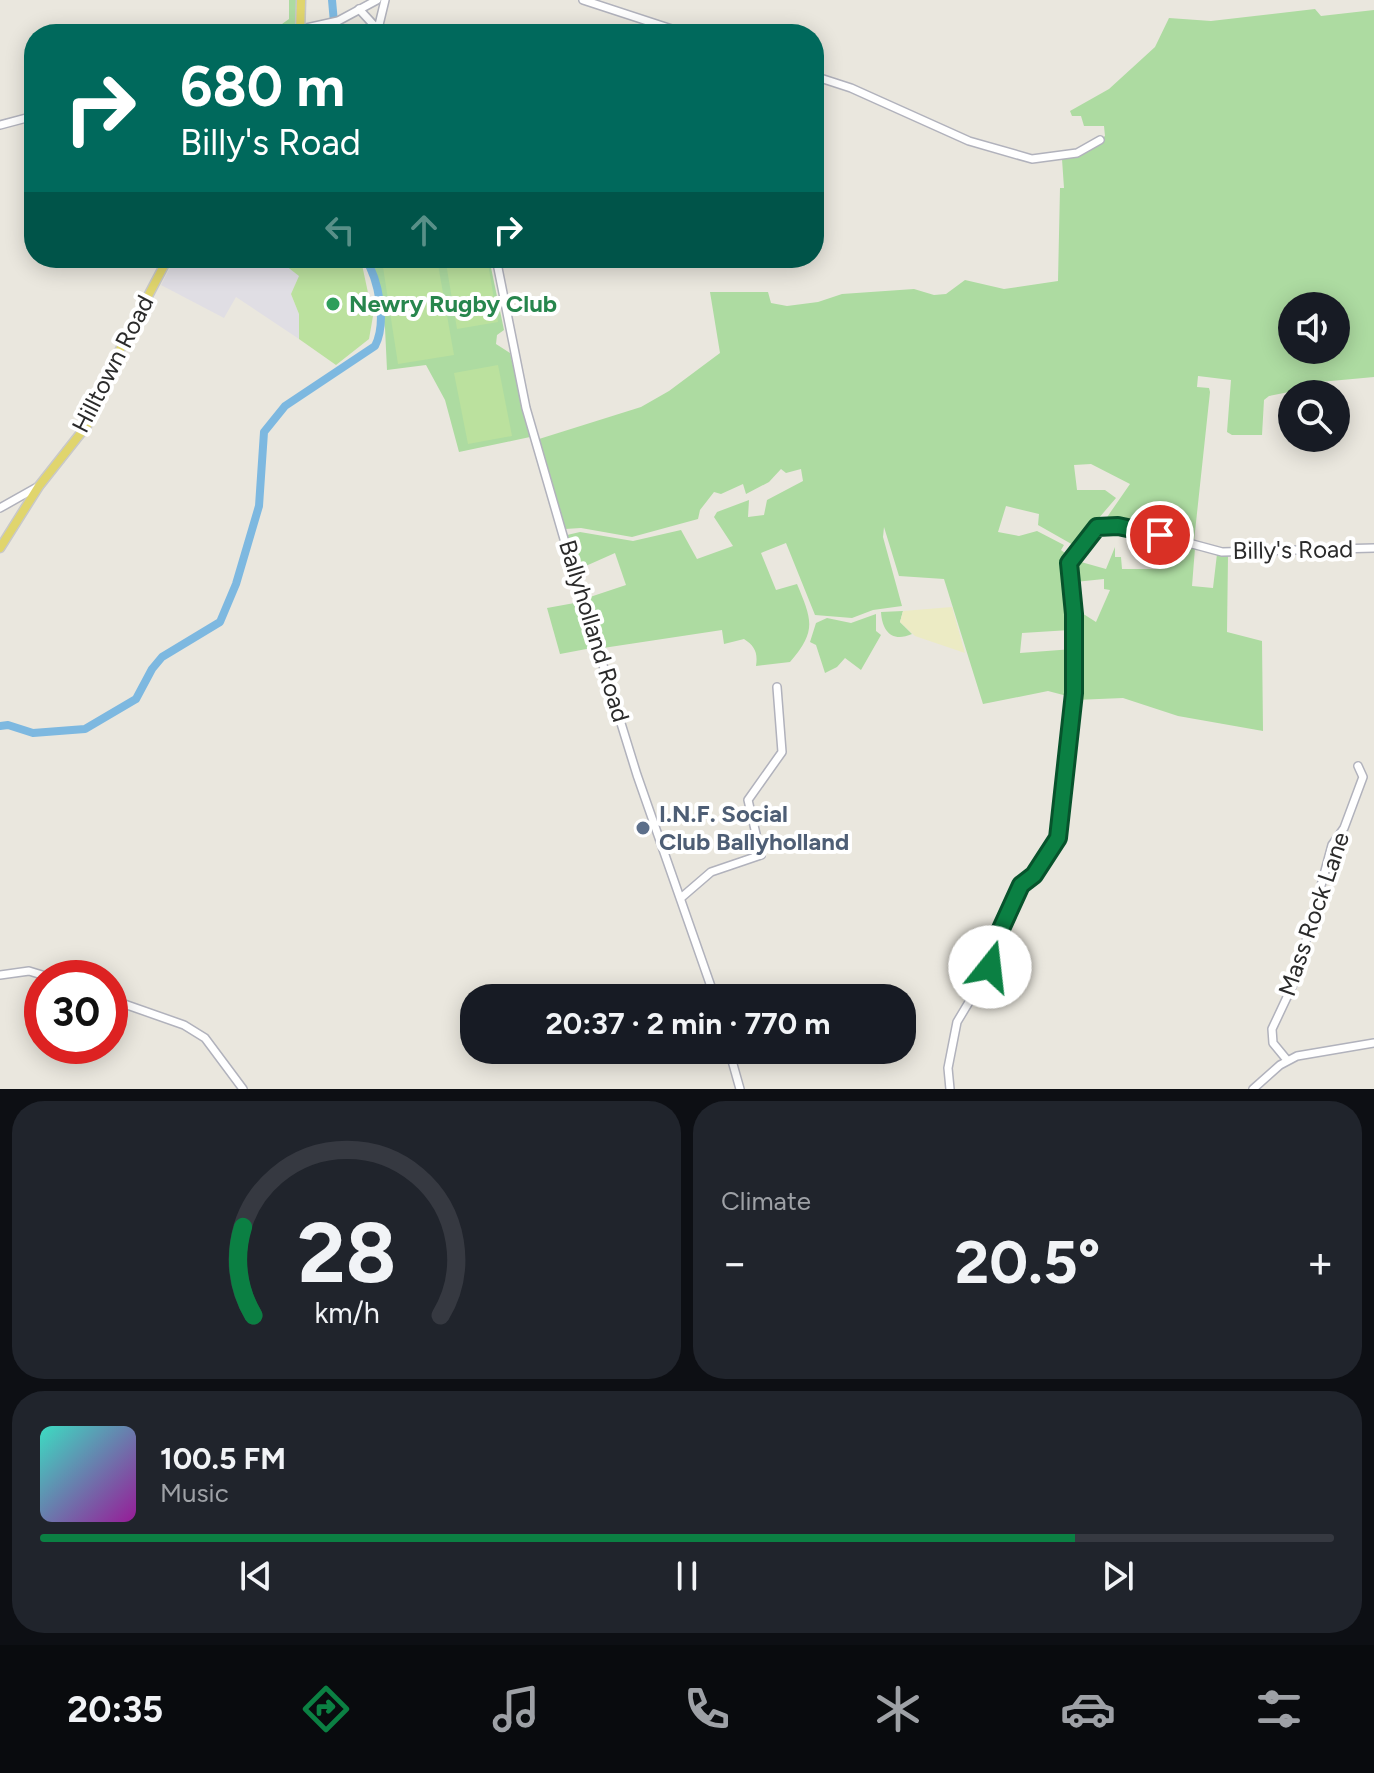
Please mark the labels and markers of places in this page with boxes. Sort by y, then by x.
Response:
place label: Newry Rugby Club [349,289,557,318]
marker: Newry Rugby Club [324,295,342,313]
pin [1126,501,1194,569]
place label: I.N.F. Social Club Ballyholland [659,799,849,856]
marker: I.N.F. Social Club Ballyholland [634,819,652,837]

